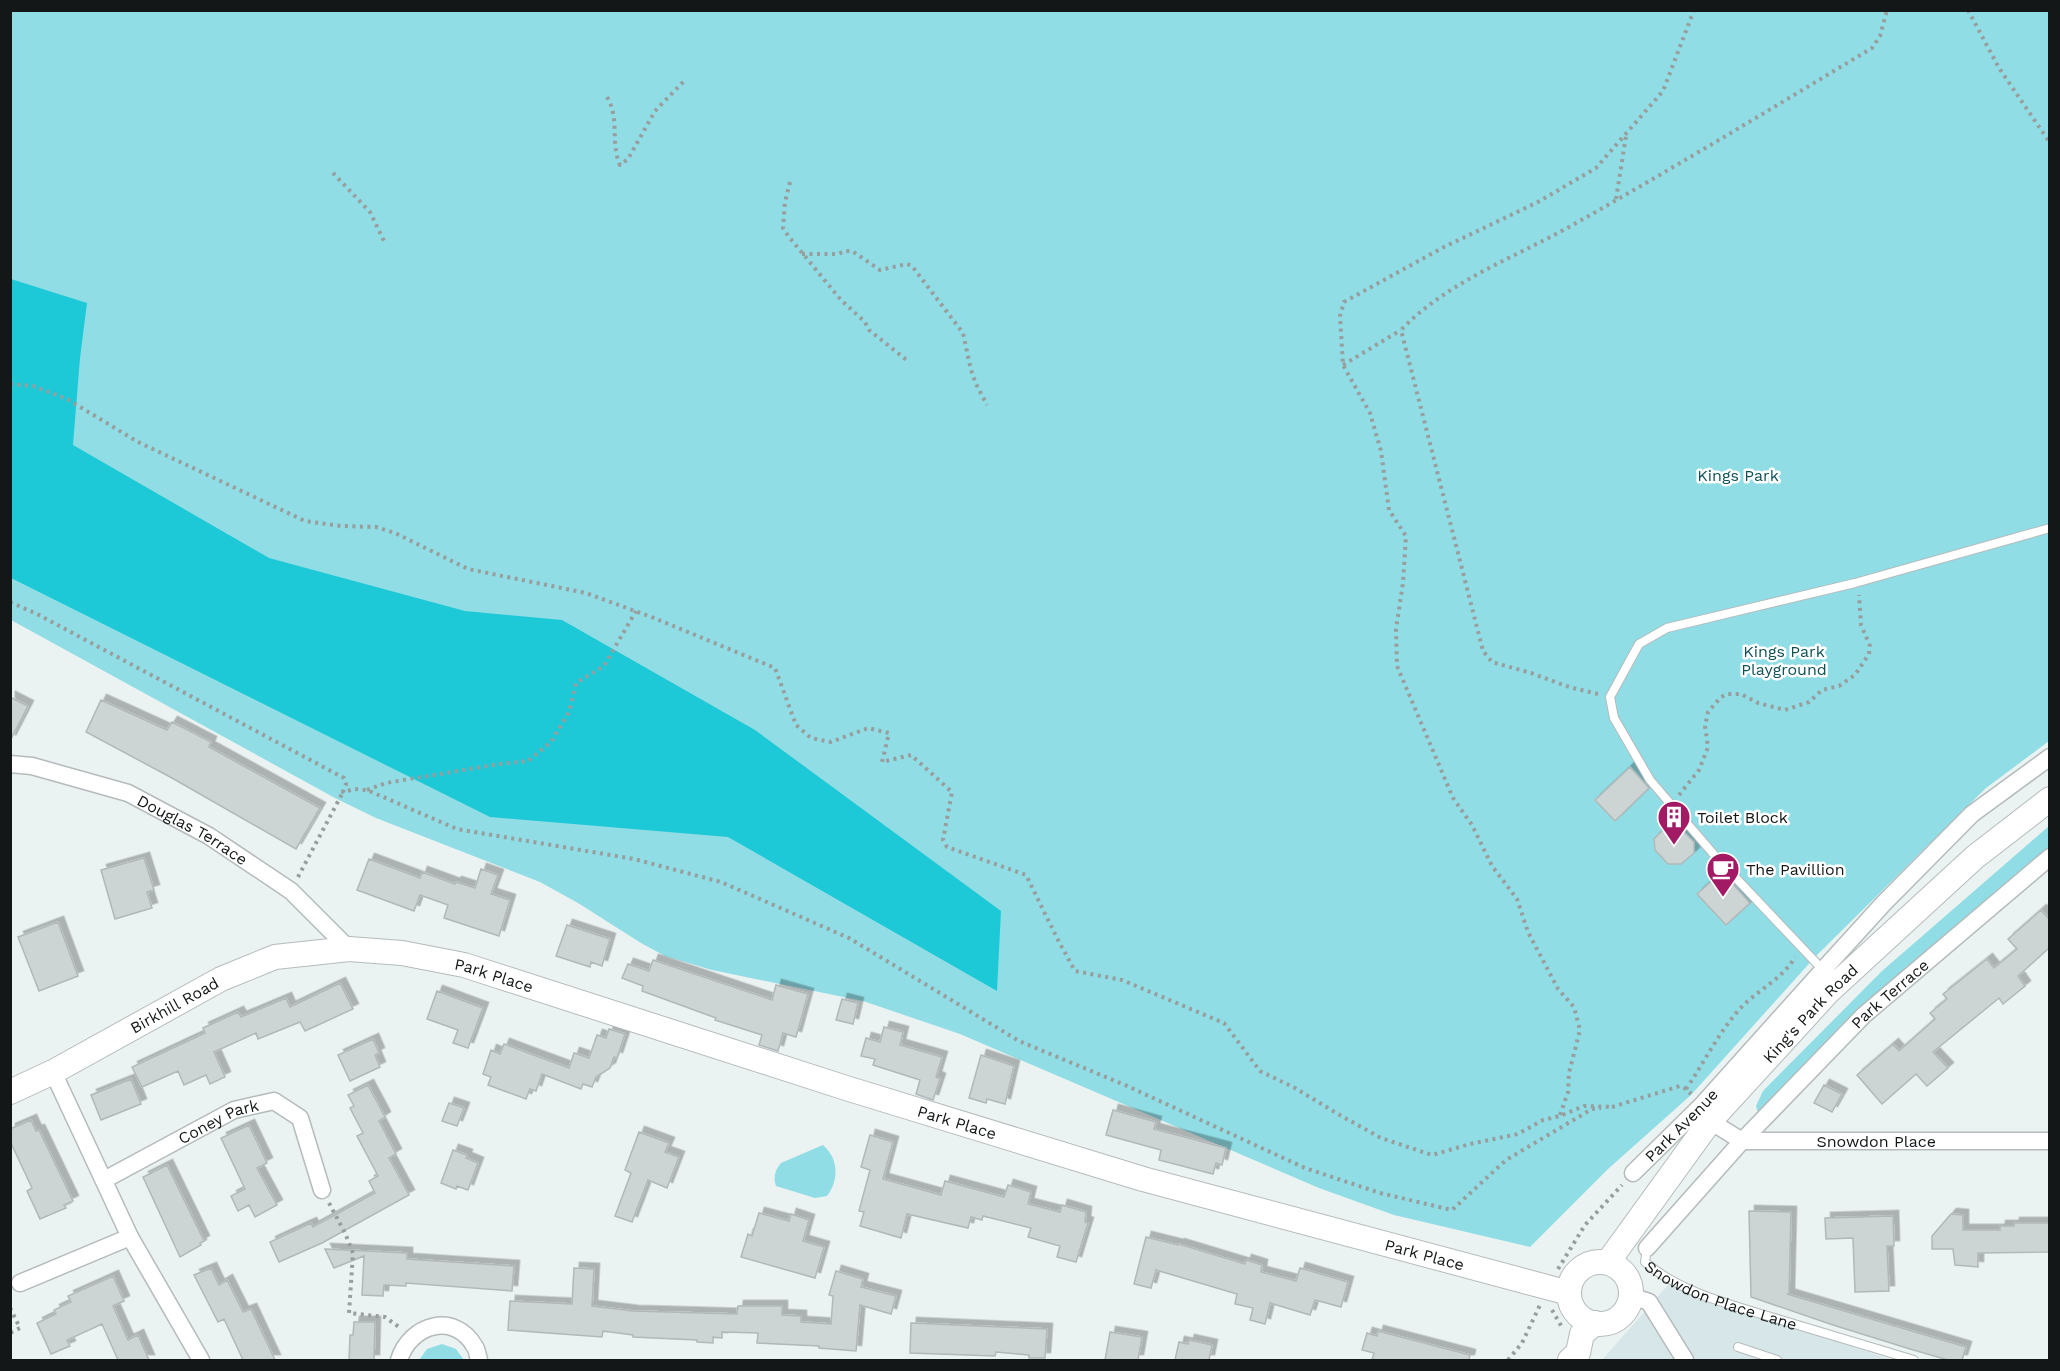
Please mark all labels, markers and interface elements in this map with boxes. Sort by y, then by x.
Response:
park label: Kings Park [1697,466,1779,485]
park label: Kings Park Playground [1741,642,1827,679]
street label: Douglas Terrace [134,791,251,869]
building icon: Toilet Block [1656,799,1692,846]
place label: Toilet Block [1697,808,1788,827]
cafe icon: The Pavillion [1705,851,1741,898]
place label: The Pavillion [1746,860,1845,879]
street label: Park Place [453,954,536,997]
street label: Park Terrace [1847,955,1933,1032]
street label: King's Park Road [1759,960,1862,1067]
street label: Birkhill Road [127,973,222,1037]
street label: Park Avenue [1641,1085,1722,1166]
street label: Coney Park [175,1096,261,1148]
street label: Park Place [915,1101,999,1144]
street label: Snowdon Place [1816,1132,1936,1151]
street label: Park Place [1383,1235,1466,1275]
street label: Snowdon Place Lane [1641,1257,1799,1334]

